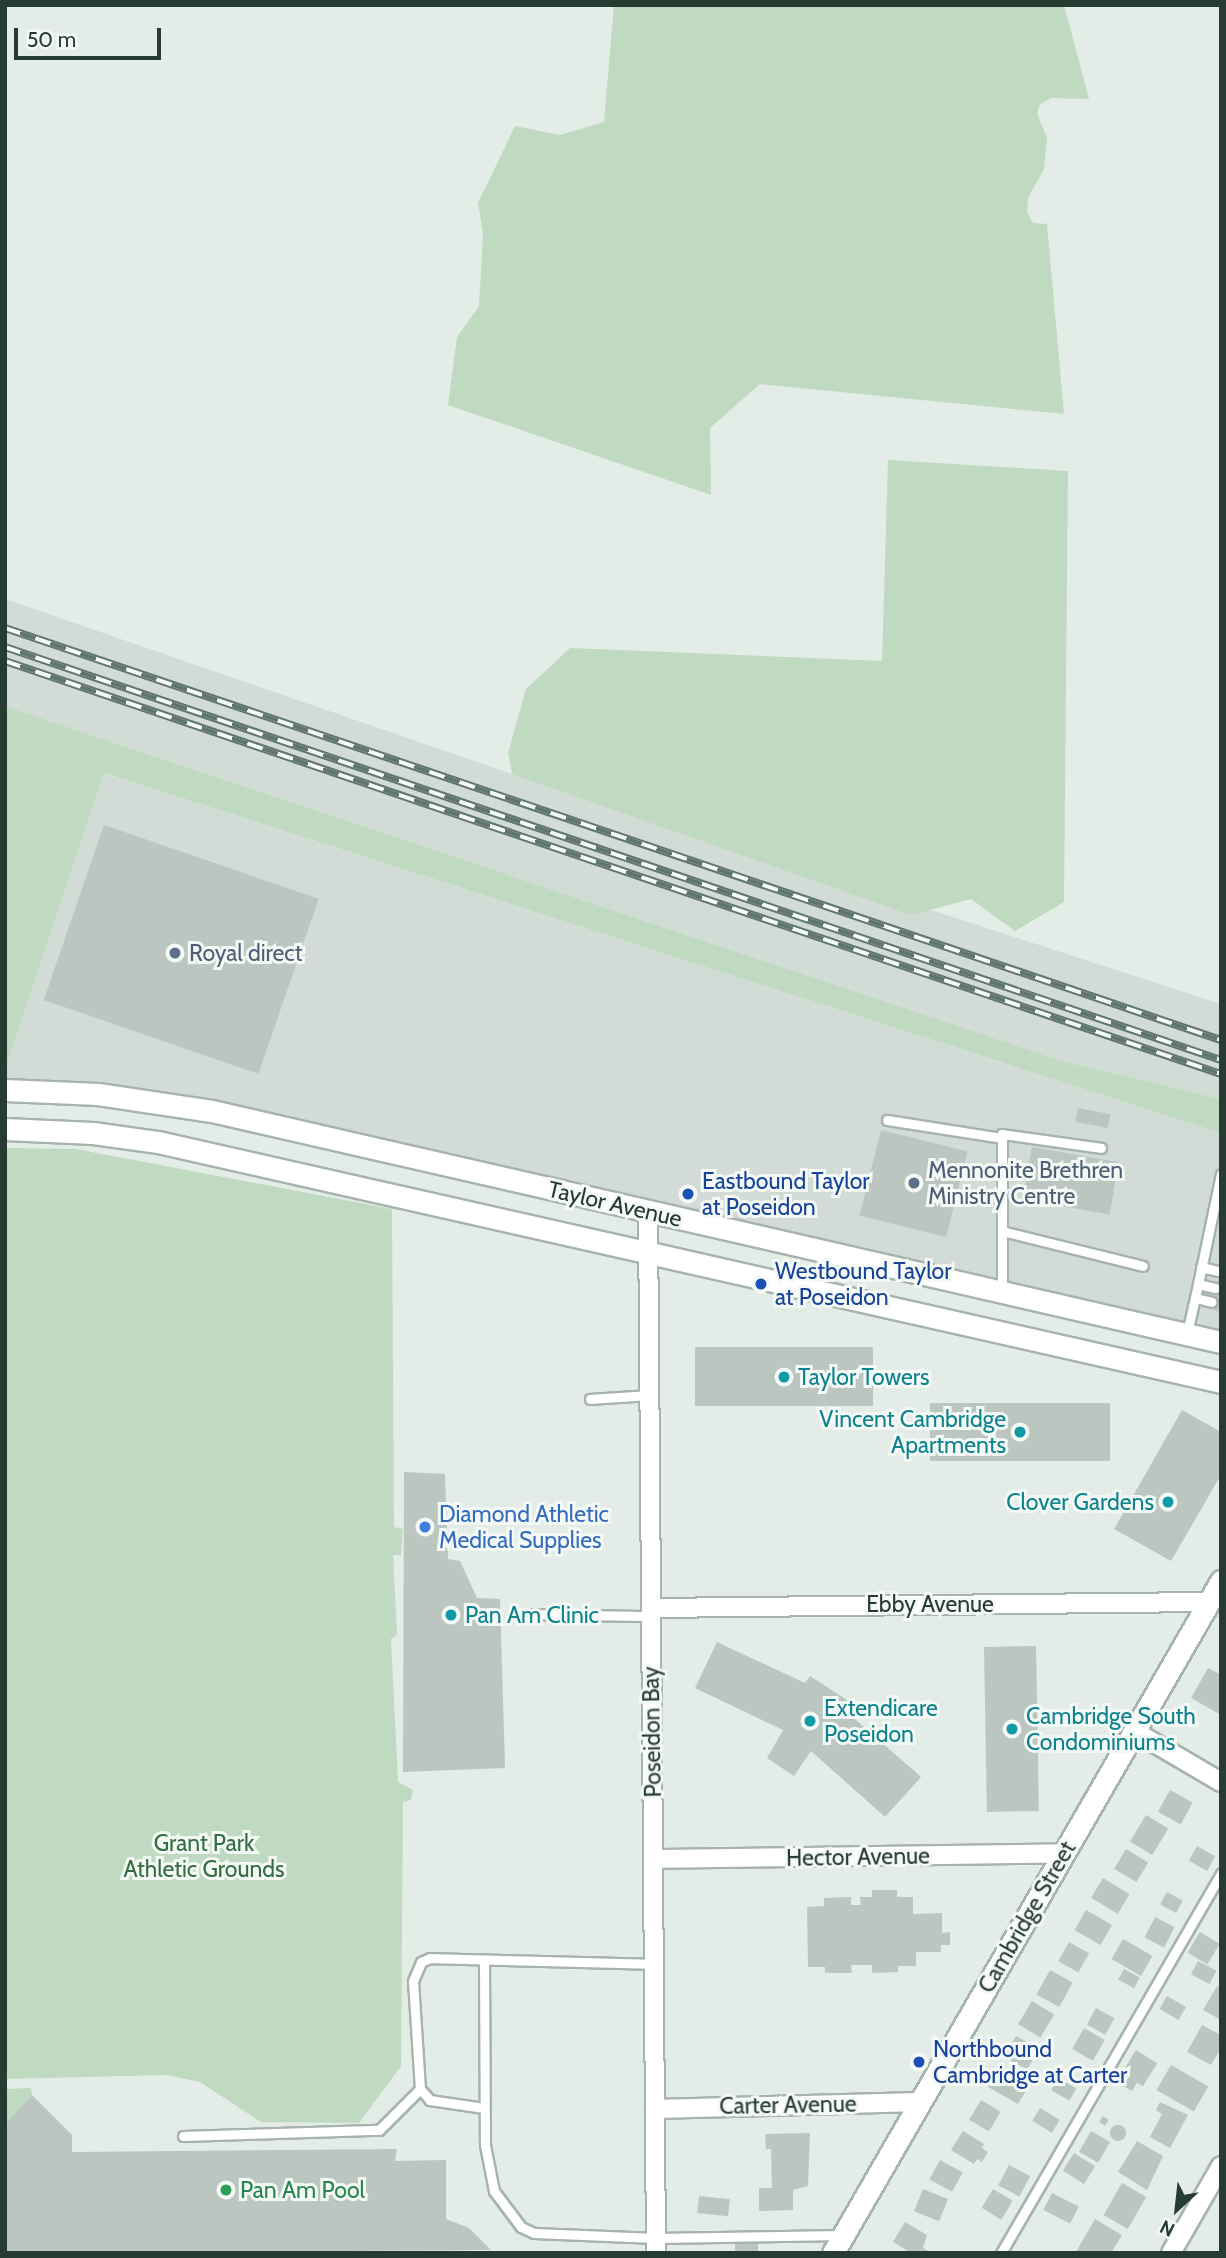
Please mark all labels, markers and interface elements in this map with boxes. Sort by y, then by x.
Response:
scale bar [18,14,164,58]
text: 50 m [27,27,76,52]
place label: Royal direct [189,939,303,967]
marker: Royal direct [167,945,183,961]
place label: Mennonite Brethren Ministry Centre [928,1156,1123,1210]
place label: Eastbound Taylor at Poseidon [702,1167,870,1221]
street label: Taylor Avenue [545,1175,685,1233]
marker: Mennonite Brethren Ministry Centre [906,1175,922,1191]
marker: Eastbound Taylor at Poseidon [680,1186,696,1202]
place label: Westbound Taylor at Poseidon [775,1257,951,1311]
marker: Westbound Taylor at Poseidon [753,1276,769,1292]
place label: Taylor Towers [798,1363,930,1391]
marker: Taylor Towers [776,1369,792,1385]
place label: Vincent Cambridge Apartments [819,1405,1006,1459]
marker: Vincent Cambridge Apartments [1012,1424,1028,1440]
place label: Clover Gardens [1006,1488,1154,1516]
marker: Clover Gardens [1160,1494,1176,1510]
place label: Diamond Athletic Medical Supplies [439,1500,609,1554]
marker: Diamond Athletic Medical Supplies [417,1519,433,1535]
street label: Ebby Avenue [866,1590,994,1618]
place label: Pan Am Clinic [465,1601,599,1629]
marker: Pan Am Clinic [443,1607,459,1623]
street label: Poseidon Bay [637,1666,667,1798]
place label: Extendicare Poseidon [824,1694,938,1748]
place label: Cambridge South Condominiums [1026,1702,1196,1756]
marker: Extendicare Poseidon [802,1713,818,1729]
marker: Cambridge South Condominiums [1004,1721,1020,1737]
park label: Grant Park Athletic Grounds [123,1829,285,1883]
street label: Cambridge Street [972,1836,1082,1998]
street label: Hector Avenue [786,1842,930,1872]
place label: Northbound Cambridge at Carter [933,2035,1127,2089]
marker: Northbound Cambridge at Carter [911,2054,927,2070]
street label: Carter Avenue [719,2090,857,2120]
north arrow [1142,2174,1212,2244]
place label: Pan Am Pool [240,2176,365,2204]
marker: Pan Am Pool [218,2182,234,2198]
text: N [1156,2215,1178,2241]

